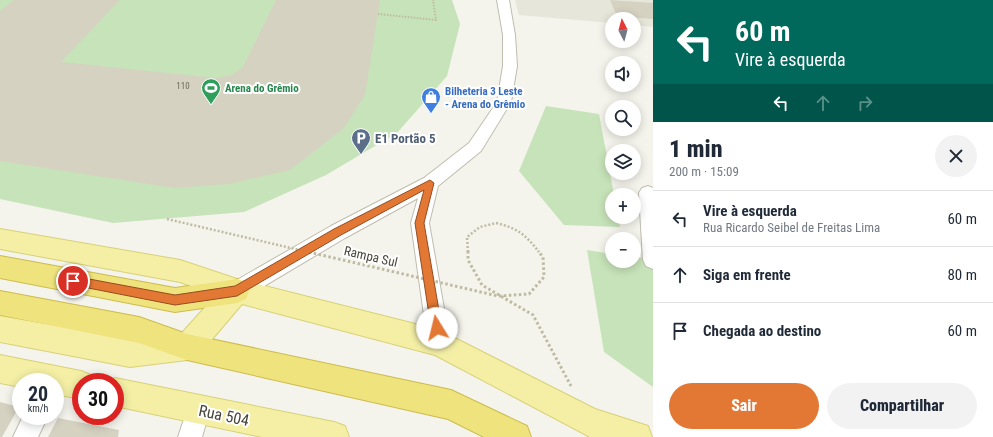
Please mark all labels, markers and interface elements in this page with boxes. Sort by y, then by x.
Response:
north arrow [605,12,641,48]
map controls [605,12,641,268]
text: 60 m [735,15,791,48]
icon: left [669,16,721,68]
text: Vire à esquerda [735,49,846,70]
button: sound [605,56,641,92]
sports icon: Arena do Grêmio [200,77,222,105]
house number: 110 [176,81,190,91]
place label: Arena do Grêmio [225,82,299,95]
place label: Bilheteria 3 Leste - Arena do Grêmio [445,85,526,111]
shop icon: Bilheteria 3 Leste - Arena do Grêmio [420,86,442,114]
icon: left [770,92,792,114]
icon: ahead [812,92,834,114]
icon: right [854,92,876,114]
button: search [605,100,641,136]
parking icon: E1 Portão 5 [350,127,372,155]
place label: E1 Portão 5 [375,131,436,146]
text: 1 min [669,135,723,163]
button: close [935,135,977,177]
button: layers [605,144,641,180]
text: 200 m · 15:09 [669,164,739,179]
button: + [605,188,641,224]
text: Vire à esquerda [703,202,797,220]
icon: left [669,208,691,230]
text: 60 m [947,210,977,228]
text: Rua Ricardo Seibel de Freitas Lima [703,220,880,235]
button: − [605,232,641,268]
street label: Rampa Sul [343,243,399,270]
pin [56,264,90,298]
icon: ahead [669,264,691,286]
text: Siga em frente [703,266,791,284]
text: 80 m [947,266,977,284]
icon: arrive [62,270,84,292]
position arrow [416,307,458,349]
icon: arrive [669,320,691,342]
text: Chegada ao destino [703,322,821,340]
text: 60 m [947,322,977,340]
speed limit sign: 30 [72,373,124,425]
text: 20 [28,382,48,406]
button: Sair [669,383,819,429]
button: Compartilhar [827,383,977,429]
street label: Rua 504 [197,401,251,430]
text: km/h [28,403,48,414]

